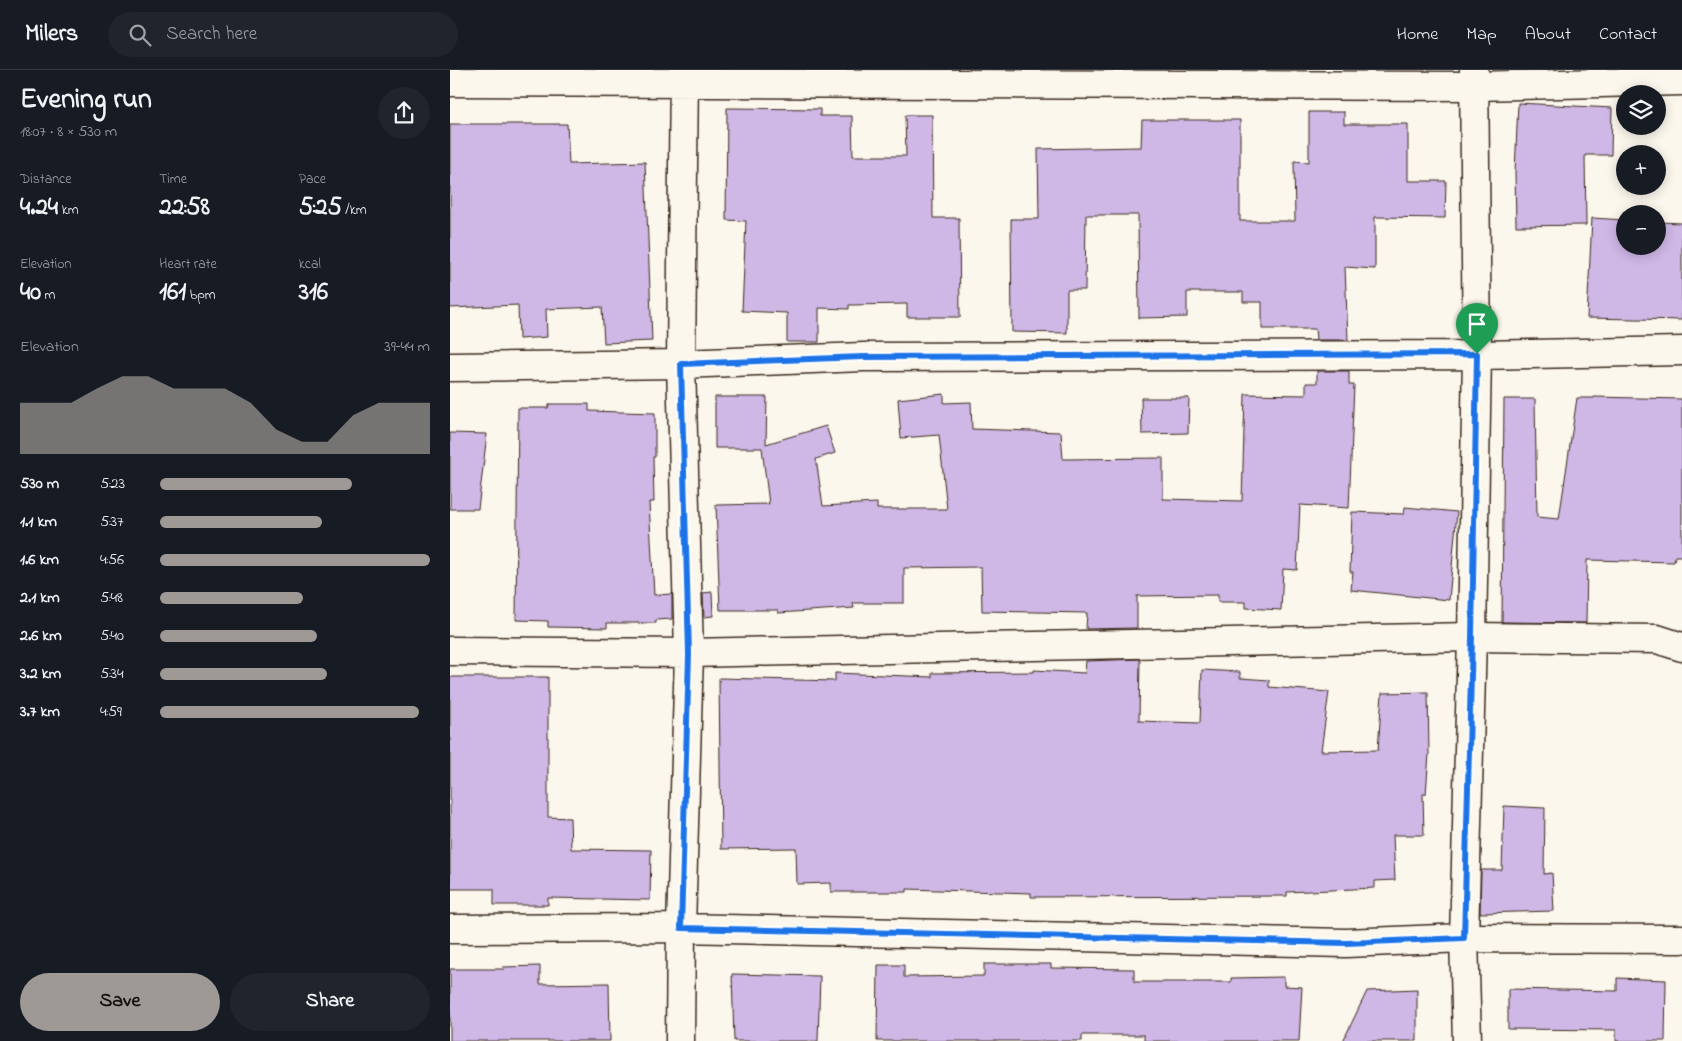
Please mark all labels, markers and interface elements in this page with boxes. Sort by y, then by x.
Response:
search box [108,12,458,57]
text: Milers [25,17,78,52]
icon: search [126,21,154,49]
text: Search here [166,21,257,48]
text: Home [1397,22,1438,48]
text: Map [1466,22,1497,48]
text: About [1525,22,1571,48]
text: Contact [1599,22,1657,48]
text: Evening run [20,80,152,121]
map controls [1616,85,1666,255]
button: layers [1616,85,1666,135]
button: share [378,87,430,139]
text: 18:07 · 8 × 530 m [20,120,117,144]
button: + [1616,145,1666,195]
text: Distance [20,169,72,190]
text: Time [159,169,187,190]
text: Pace [299,169,326,190]
text: 4.24 [20,190,58,226]
text: 22:58 [159,190,210,226]
text: 5:25 [299,190,342,226]
text: km [58,200,79,221]
text: /km [342,200,367,221]
button: − [1616,205,1666,255]
text: Elevation [20,254,71,275]
text: Heart rate [159,254,217,275]
text: kcal [299,254,321,275]
text: 40 [20,275,41,311]
text: 161 [159,275,186,311]
text: 316 [299,275,328,311]
text: m [41,285,55,306]
text: bpm [186,285,216,306]
pin [1456,303,1498,354]
icon: arrive [1463,310,1491,338]
text: Elevation [20,335,79,359]
text: 39–44 m [384,335,430,359]
text: 530 m [20,472,59,496]
text: 5:23 [100,472,125,496]
text: 1.1 km [20,510,57,534]
text: 5:37 [100,510,124,534]
text: 1.6 km [20,548,59,572]
text: 4:56 [100,548,124,572]
text: 2.1 km [20,586,60,610]
text: 5:48 [100,586,123,610]
text: 2.6 km [20,624,62,648]
text: 5:40 [100,624,124,648]
text: 3.2 km [20,662,61,686]
text: 5:34 [100,662,124,686]
text: 3.7 km [20,700,60,724]
text: 4:59 [100,700,122,724]
button: Save [20,973,220,1031]
button: Share [230,973,430,1031]

